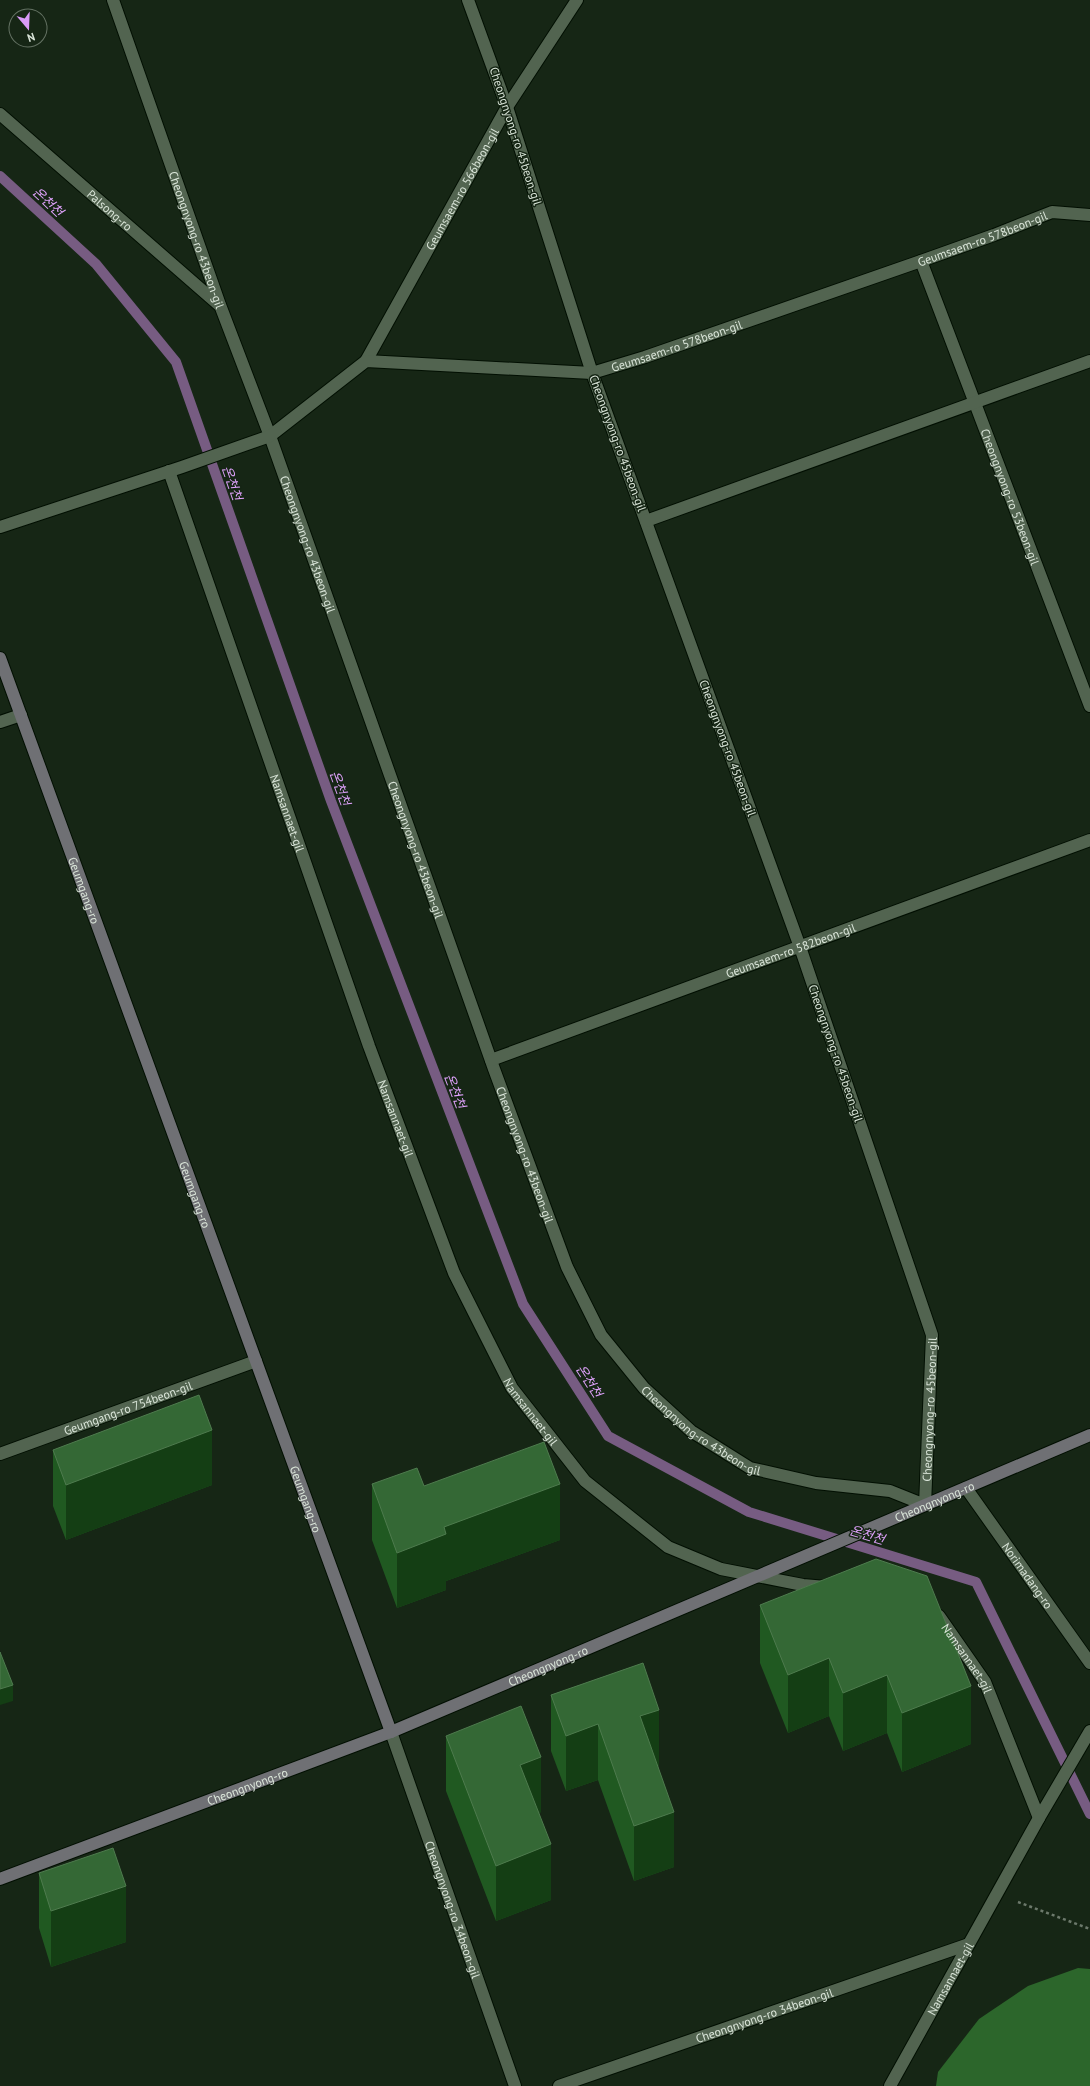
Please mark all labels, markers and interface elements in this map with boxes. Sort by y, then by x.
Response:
north arrow [8,8,48,48]
text: N [26,30,37,45]
street label: Cheongnyong-ro 45beon-gil [487,65,546,207]
street label: Geumsaem-ro 566beon-gil [422,125,502,252]
street label: Cheongnyong-ro 43beon-gil [166,169,228,311]
water label: 온천천 [29,184,68,221]
street label: Palsong-ro [84,186,136,234]
street label: Geumsaem-ro 578beon-gil [915,207,1050,269]
street label: Geumsaem-ro 578beon-gil [609,316,744,374]
street label: Cheongnyong-ro 45beon-gil [586,373,650,514]
street label: Cheongnyong-ro 53beon-gil [978,426,1043,567]
water label: 온천천 [218,463,246,504]
street label: Cheongnyong-ro 43beon-gil [277,473,340,615]
street label: Cheongnyong-ro 45beon-gil [696,678,760,819]
water label: 온천천 [326,768,354,809]
street label: Namsannaet-gil [267,772,309,854]
street label: Cheongnyong-ro 43beon-gil [385,779,448,921]
street label: Geumgang-ro [65,855,104,926]
street label: Geumsaem-ro 582beon-gil [723,919,858,981]
street label: Cheongnyong-ro 45beon-gil [805,982,867,1124]
water label: 온천천 [441,1071,470,1112]
street label: Namsannaet-gil [375,1078,418,1159]
street label: Cheongnyong-ro 43beon-gil [493,1084,558,1225]
street label: Geumgang-ro [176,1159,214,1230]
street label: Cheongnyong-ro 45beon-gil [918,1336,939,1482]
water label: 온천천 [572,1361,606,1402]
street label: Namsannaet-gil [501,1375,562,1449]
street label: Geumgang-ro 754beon-gil [61,1377,195,1438]
street label: Cheongnyong-ro 43beon-gil [639,1382,763,1478]
street label: Geumgang-ro [287,1464,325,1534]
street label: Cheongnyong-ro [892,1478,976,1525]
water label: 온천천 [847,1522,888,1549]
street label: Norimadang-ro [999,1539,1056,1611]
street label: Namsannaet-gil [939,1620,996,1696]
street label: Cheongnyong-ro [506,1642,590,1689]
street label: Cheongnyong-ro [205,1764,290,1808]
street label: Cheongnyong-ro 34beon-gil [422,1839,484,1981]
street label: Namsannaet-gil [923,1939,976,2018]
street label: Cheongnyong-ro 34beon-gil [693,1984,835,2046]

